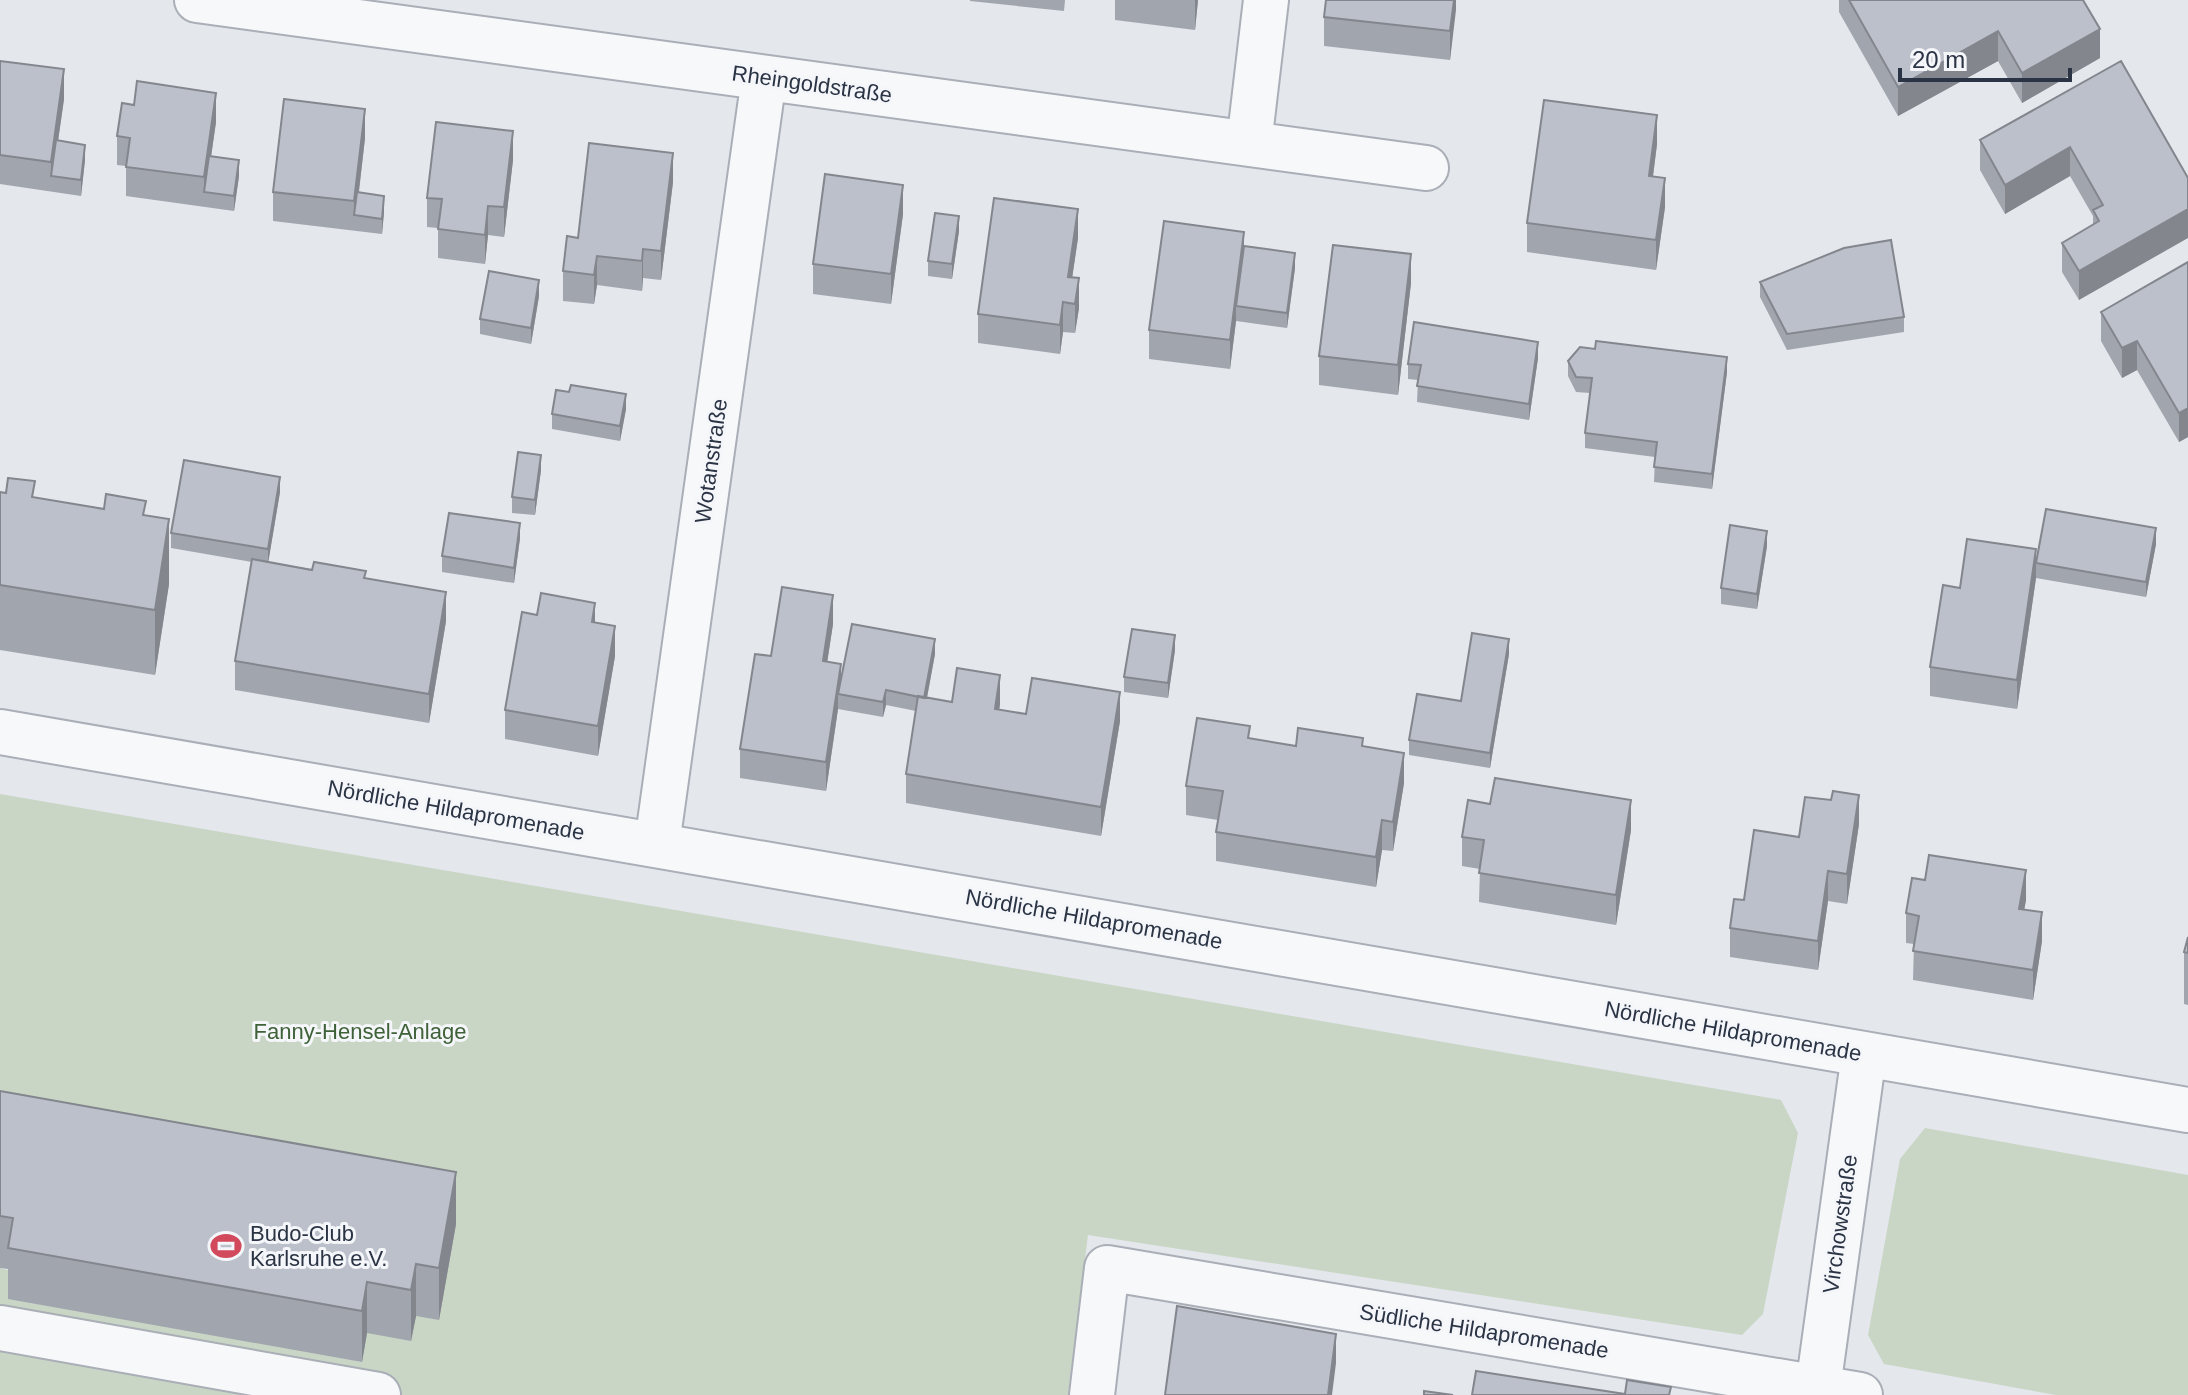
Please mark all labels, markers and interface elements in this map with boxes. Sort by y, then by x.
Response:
scale bar [1900,32,2070,82]
text: 20 m [1912,46,1965,73]
street label: Rheingoldstraße [730,60,894,108]
street label: Wotanstraße [690,397,732,525]
street label: Nördliche Hildapromenade [326,775,586,845]
street label: Nördliche Hildapromenade [964,884,1224,954]
street label: Nördliche Hildapromenade [1603,996,1863,1066]
park label: Fanny-Hensel-Anlage [254,1019,466,1044]
street label: Virchowstraße [1818,1153,1862,1295]
place label: Budo-Club Karlsruhe e.V. [250,1221,387,1271]
sports icon: Budo-Club Karlsruhe e.V. [209,1229,243,1263]
street label: Südliche Hildapromenade [1358,1299,1610,1363]

